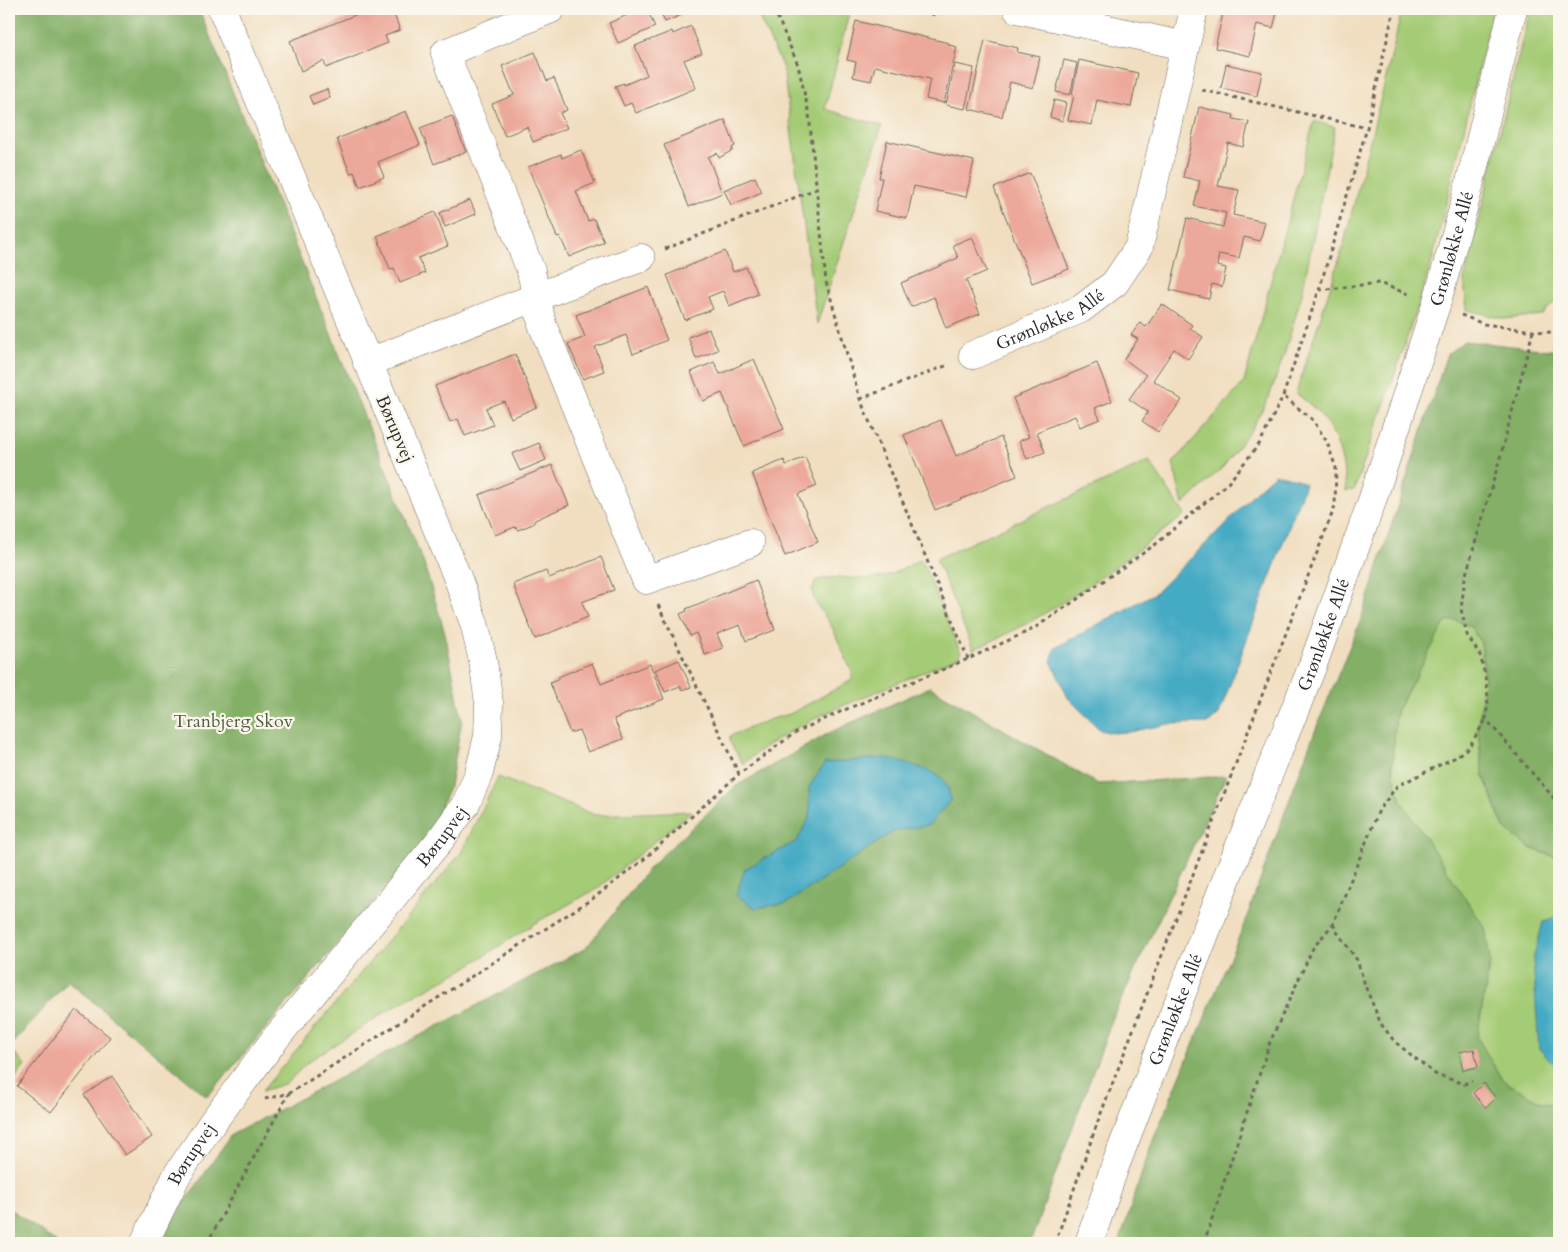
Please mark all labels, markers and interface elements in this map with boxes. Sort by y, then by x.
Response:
street label: Grønløkke Allé [1424,189,1480,309]
street label: Grønløkke Allé [992,283,1110,356]
street label: Børupvej [370,392,420,466]
street label: Grønløkke Allé [1291,575,1356,695]
park label: Tranbjerg Skov [173,709,294,734]
street label: Børupvej [411,801,473,872]
street label: Grønløkke Allé [1142,950,1209,1069]
street label: Børupvej [161,1118,221,1189]

